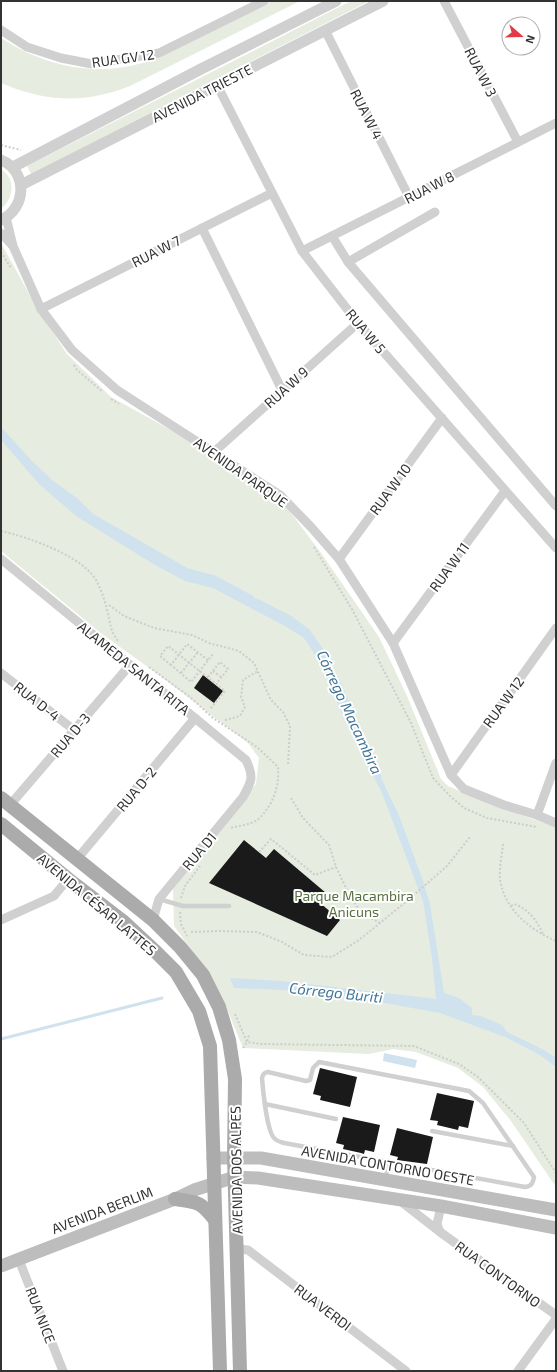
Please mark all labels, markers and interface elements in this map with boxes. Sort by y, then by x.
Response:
north arrow [501,16,541,56]
text: N [523,34,538,46]
street label: RUA W 3 [461,44,501,100]
street label: RUA GV 12 [91,45,155,71]
street label: AVENIDA TRIESTE [149,60,255,126]
street label: RUA W 4 [347,86,387,142]
street label: RUA W 8 [401,167,457,207]
street label: RUA W 7 [129,231,183,271]
street label: RUA W 5 [342,305,390,357]
street label: RUA W 9 [260,363,312,411]
street label: AVENIDA PARQUE [191,433,291,511]
street label: RUA W 10 [366,460,414,518]
street label: RUA W 11 [426,539,472,595]
street label: ALAMEDA SANTA RITA [75,618,194,719]
water label: Córrego Macambira [313,647,387,777]
street label: RUA W 12 [479,673,527,731]
street label: RUA D-4 [11,678,63,724]
street label: RUA D-3 [47,709,93,761]
street label: RUA D-2 [112,763,160,815]
street label: RUA D1 [178,829,220,873]
street label: AVENIDA CÉSAR LATTES [34,849,160,959]
park label: Parque Macambira Anicuns [294,887,414,920]
water label: Córrego Buriti [288,978,384,1006]
street label: AVENIDA DOS ALPES [226,1106,246,1234]
street label: AVENIDA CONTORNO OESTE [300,1141,476,1189]
street label: AVENIDA BERLIM [49,1183,155,1237]
street label: RUA CONTORNO [452,1237,544,1311]
street label: RUA VERDI [291,1280,355,1334]
street label: RUA NICE [23,1285,60,1346]

